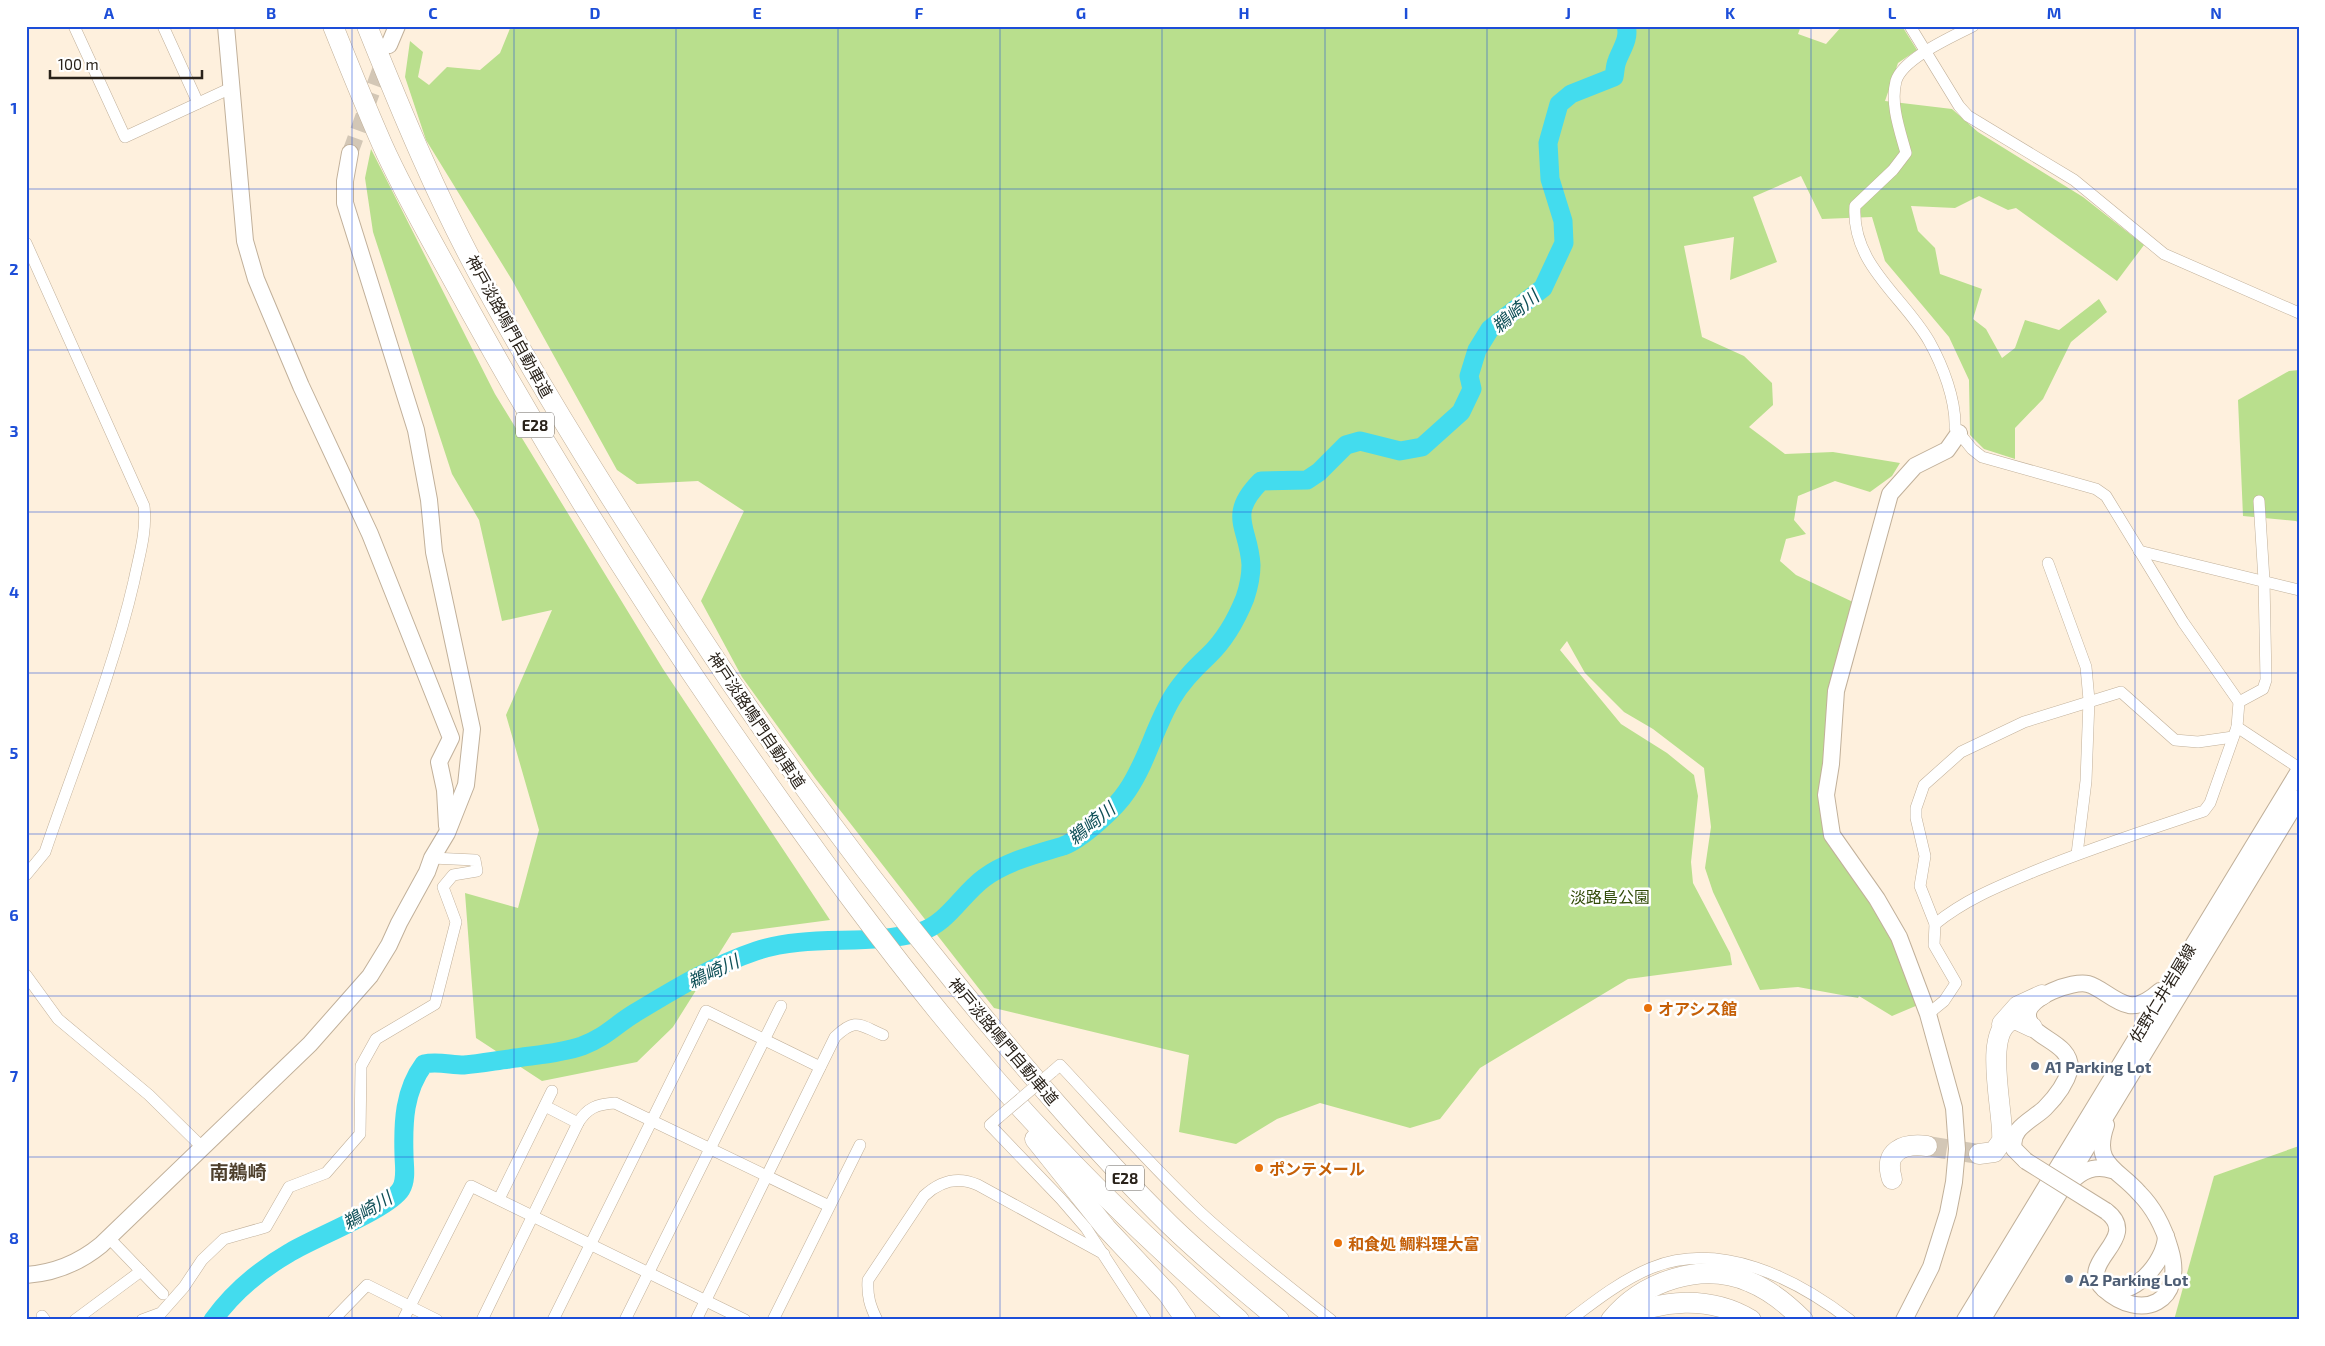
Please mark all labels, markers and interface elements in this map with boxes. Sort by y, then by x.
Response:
text: A [104,3,115,22]
text: B [266,3,276,22]
text: C [428,3,438,22]
text: D [590,3,601,22]
text: E [752,3,762,22]
text: F [915,3,924,22]
text: G [1076,3,1086,22]
text: H [1238,3,1250,22]
text: I [1404,3,1408,22]
text: J [1565,3,1571,22]
text: K [1725,3,1736,22]
text: L [1888,3,1897,22]
text: M [2047,3,2061,22]
text: N [2210,3,2222,22]
scale bar [50,48,202,80]
text: 100 m [58,55,99,73]
text: 1 [11,98,17,117]
street label: 神戸淡路鳴門自動車道 [463,251,557,401]
text: 2 [9,259,19,278]
water label: 鵜崎川 [1487,284,1544,337]
road number: E28 [516,412,554,438]
text: 3 [9,421,19,440]
text: 4 [9,582,19,601]
street label: 神戸淡路鳴門自動車道 [704,648,810,792]
text: 5 [10,743,19,762]
water label: 鵜崎川 [1063,796,1120,849]
park label: 淡路島公園 [1570,887,1650,906]
text: 6 [9,905,19,924]
street label: 佐野仁井岩屋線 [2125,940,2199,1046]
water label: 鵜崎川 [684,949,744,992]
street label: 神戸淡路鳴門自動車道 [945,974,1063,1108]
place label: オアシス館 [1658,999,1737,1018]
marker: オアシス館 [1642,1002,1654,1014]
place label: A1 Parking Lot [2045,1057,2152,1076]
marker: A1 Parking Lot [2029,1060,2041,1072]
text: 7 [10,1066,19,1085]
place label: ポンテメール [1269,1159,1365,1178]
district label: 南鵜崎 [209,1160,267,1183]
marker: ポンテメール [1253,1162,1265,1174]
road number: E28 [1106,1166,1144,1190]
water label: 鵜崎川 [338,1185,397,1234]
text: 8 [9,1228,19,1247]
place label: 和食処 鯛料理大富 [1348,1234,1479,1253]
marker: 和食処 鯛料理大富 [1332,1237,1344,1249]
place label: A2 Parking Lot [2079,1270,2189,1289]
marker: A2 Parking Lot [2063,1273,2075,1285]

